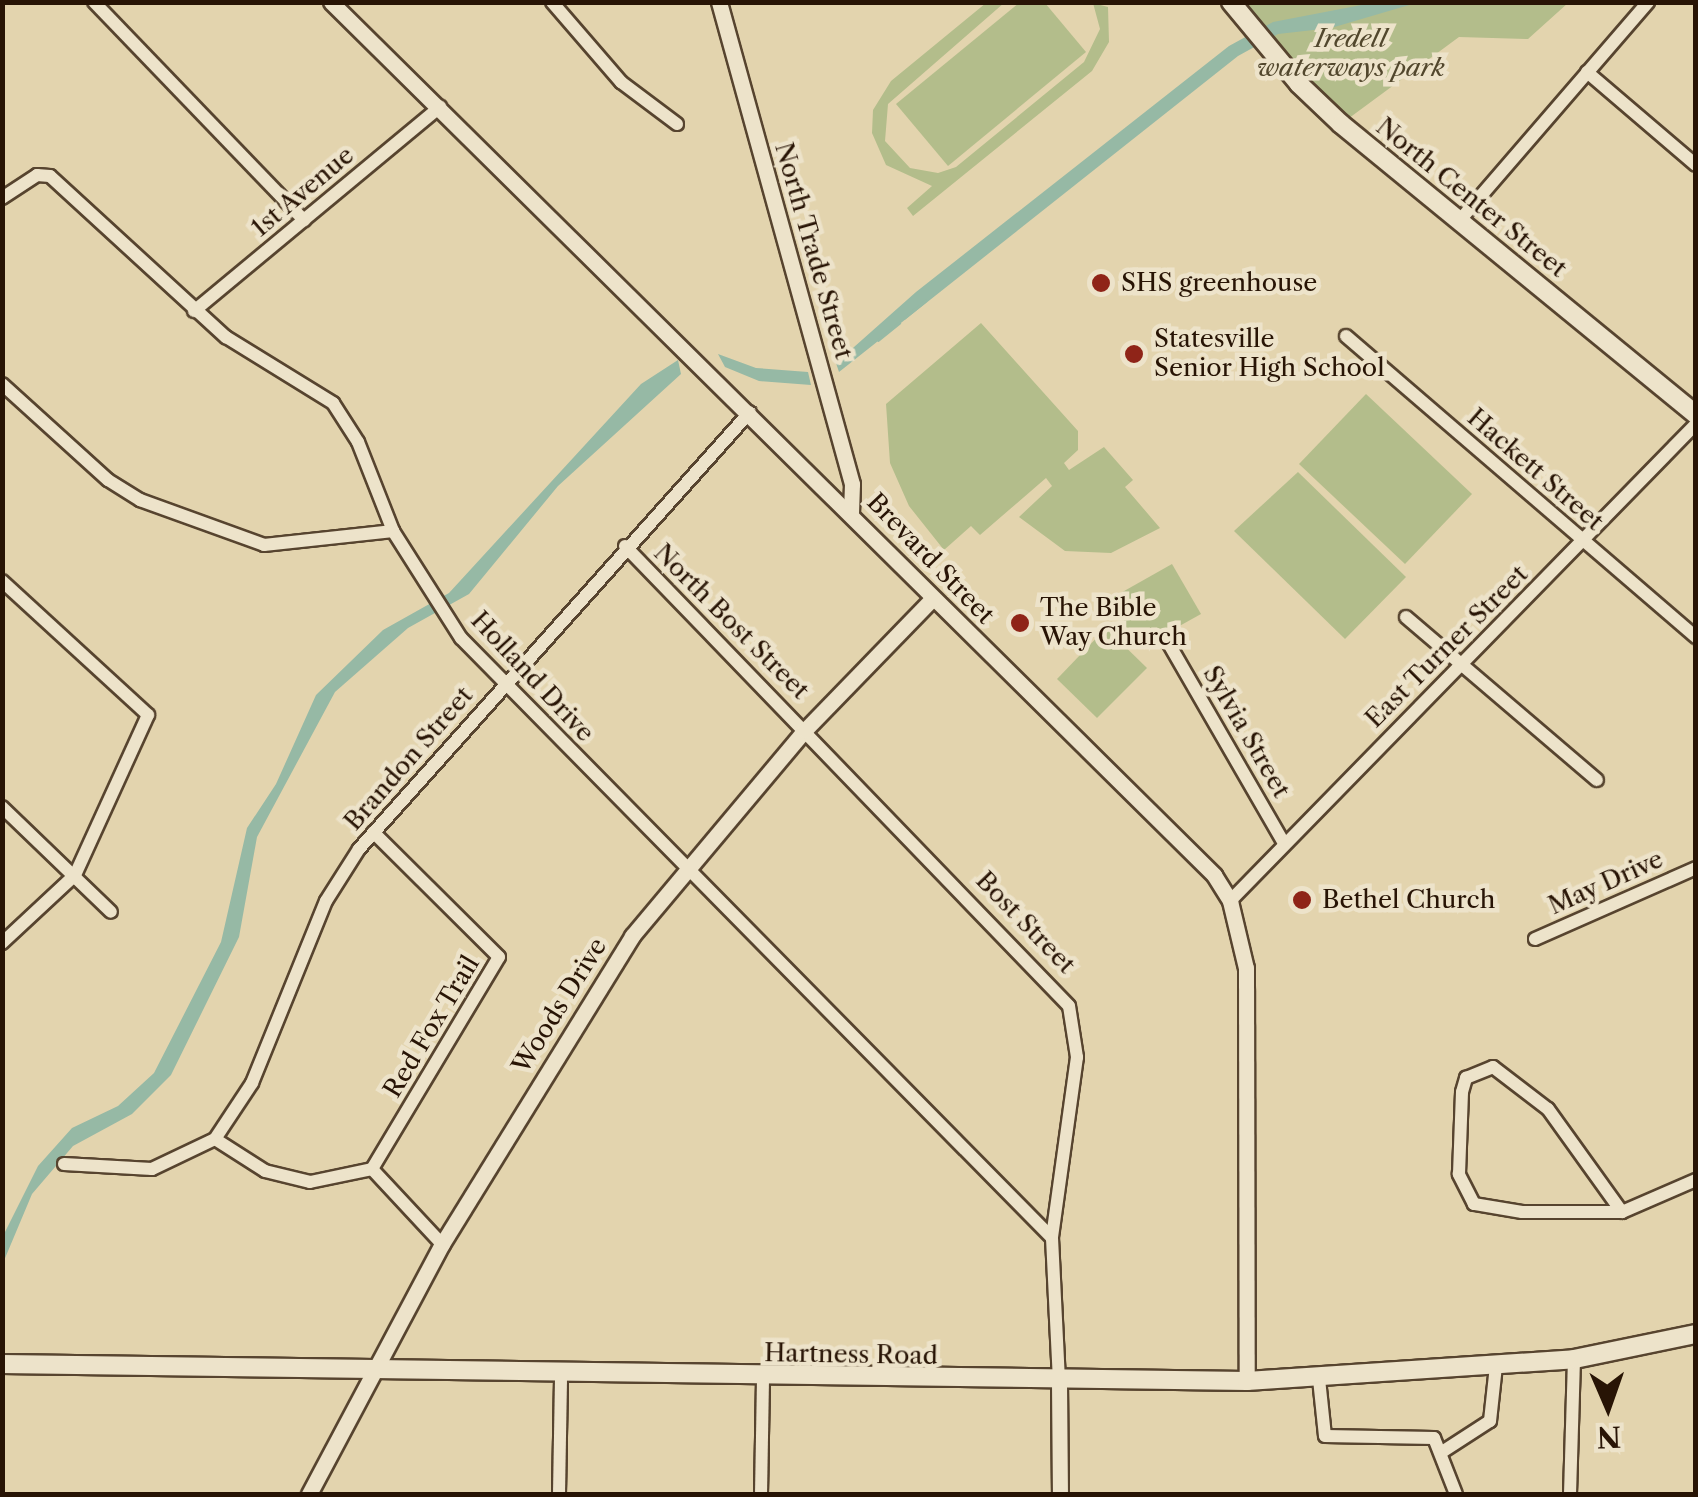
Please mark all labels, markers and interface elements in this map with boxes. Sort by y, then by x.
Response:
park label: Iredell waterways park [1257,25,1445,84]
street label: North Center Street [1370,112,1572,284]
street label: North Trade Street [768,139,858,363]
street label: 1st Avenue [245,140,361,244]
place label: SHS greenhouse [1121,268,1317,298]
marker: SHS greenhouse [1090,272,1112,294]
place label: Statesville Senior High School [1154,325,1385,384]
marker: Statesville Senior High School [1123,343,1145,365]
street label: Hackett Street [1461,403,1609,537]
street label: Brevard Street [860,487,1000,631]
street label: North Bost Street [647,538,815,706]
street label: East Turner Street [1359,559,1535,735]
place label: The Bible Way Church [1040,594,1188,653]
street label: Holland Drive [464,606,600,748]
marker: The Bible Way Church [1009,612,1031,634]
street label: Sylvia Street [1196,661,1296,803]
street label: Brandon Street [339,681,479,837]
street label: May Drive [1544,844,1668,922]
street label: Bost Street [969,866,1081,980]
place label: Bethel Church [1322,885,1495,915]
marker: Bethel Church [1291,889,1313,911]
street label: Woods Drive [507,933,613,1079]
street label: Red Fox Trail [378,950,486,1104]
street label: Hartness Road [764,1338,938,1372]
north arrow [1558,1357,1658,1457]
text: N [1596,1420,1622,1454]

